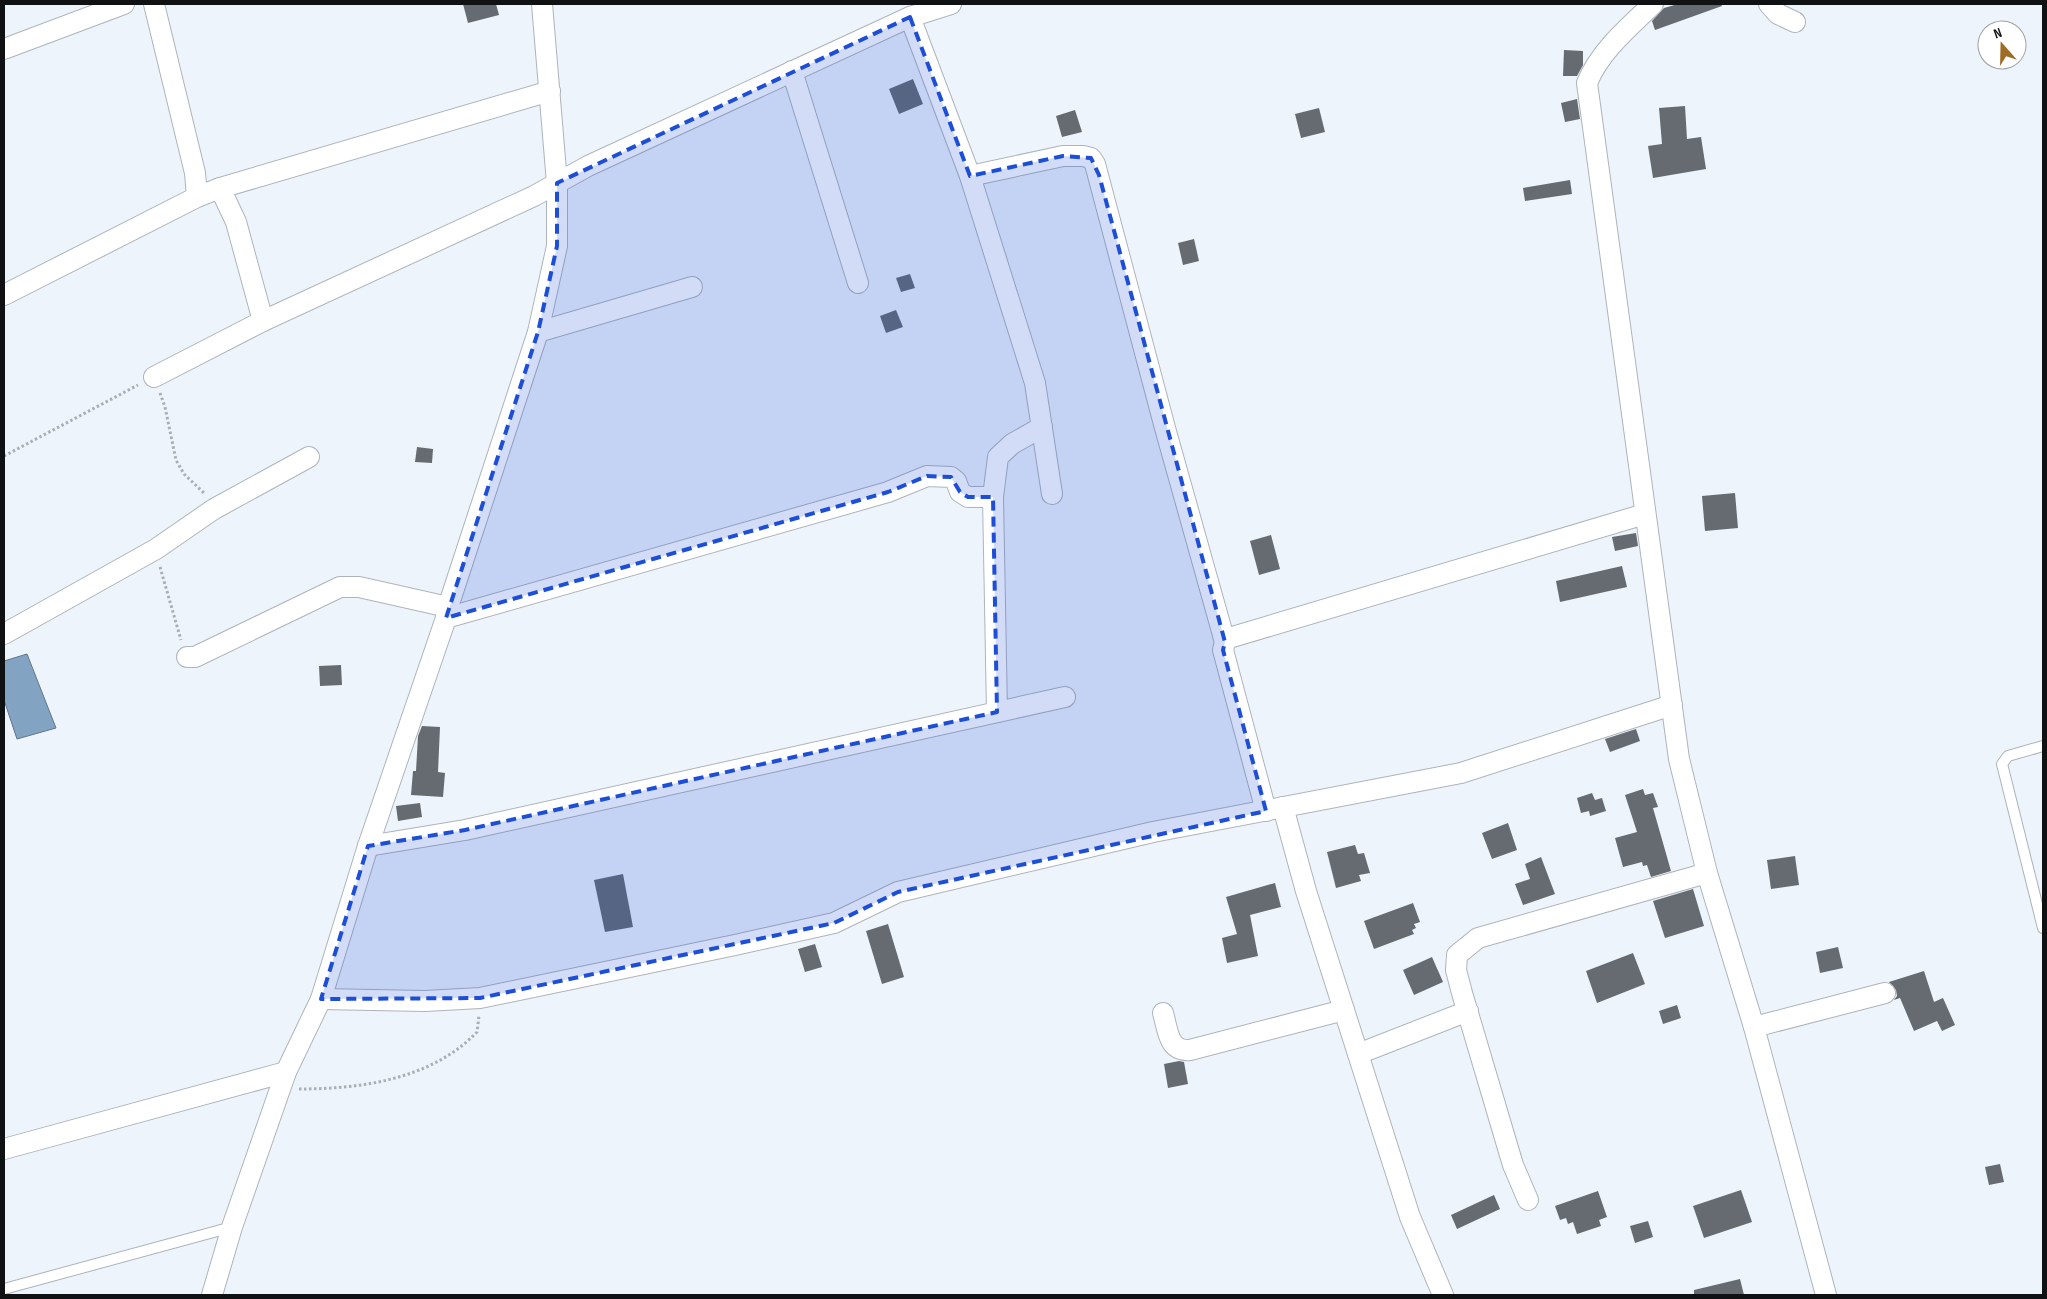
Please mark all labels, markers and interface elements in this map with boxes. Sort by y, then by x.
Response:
north arrow [1977,20,2027,70]
text: N [1991,24,2004,43]

